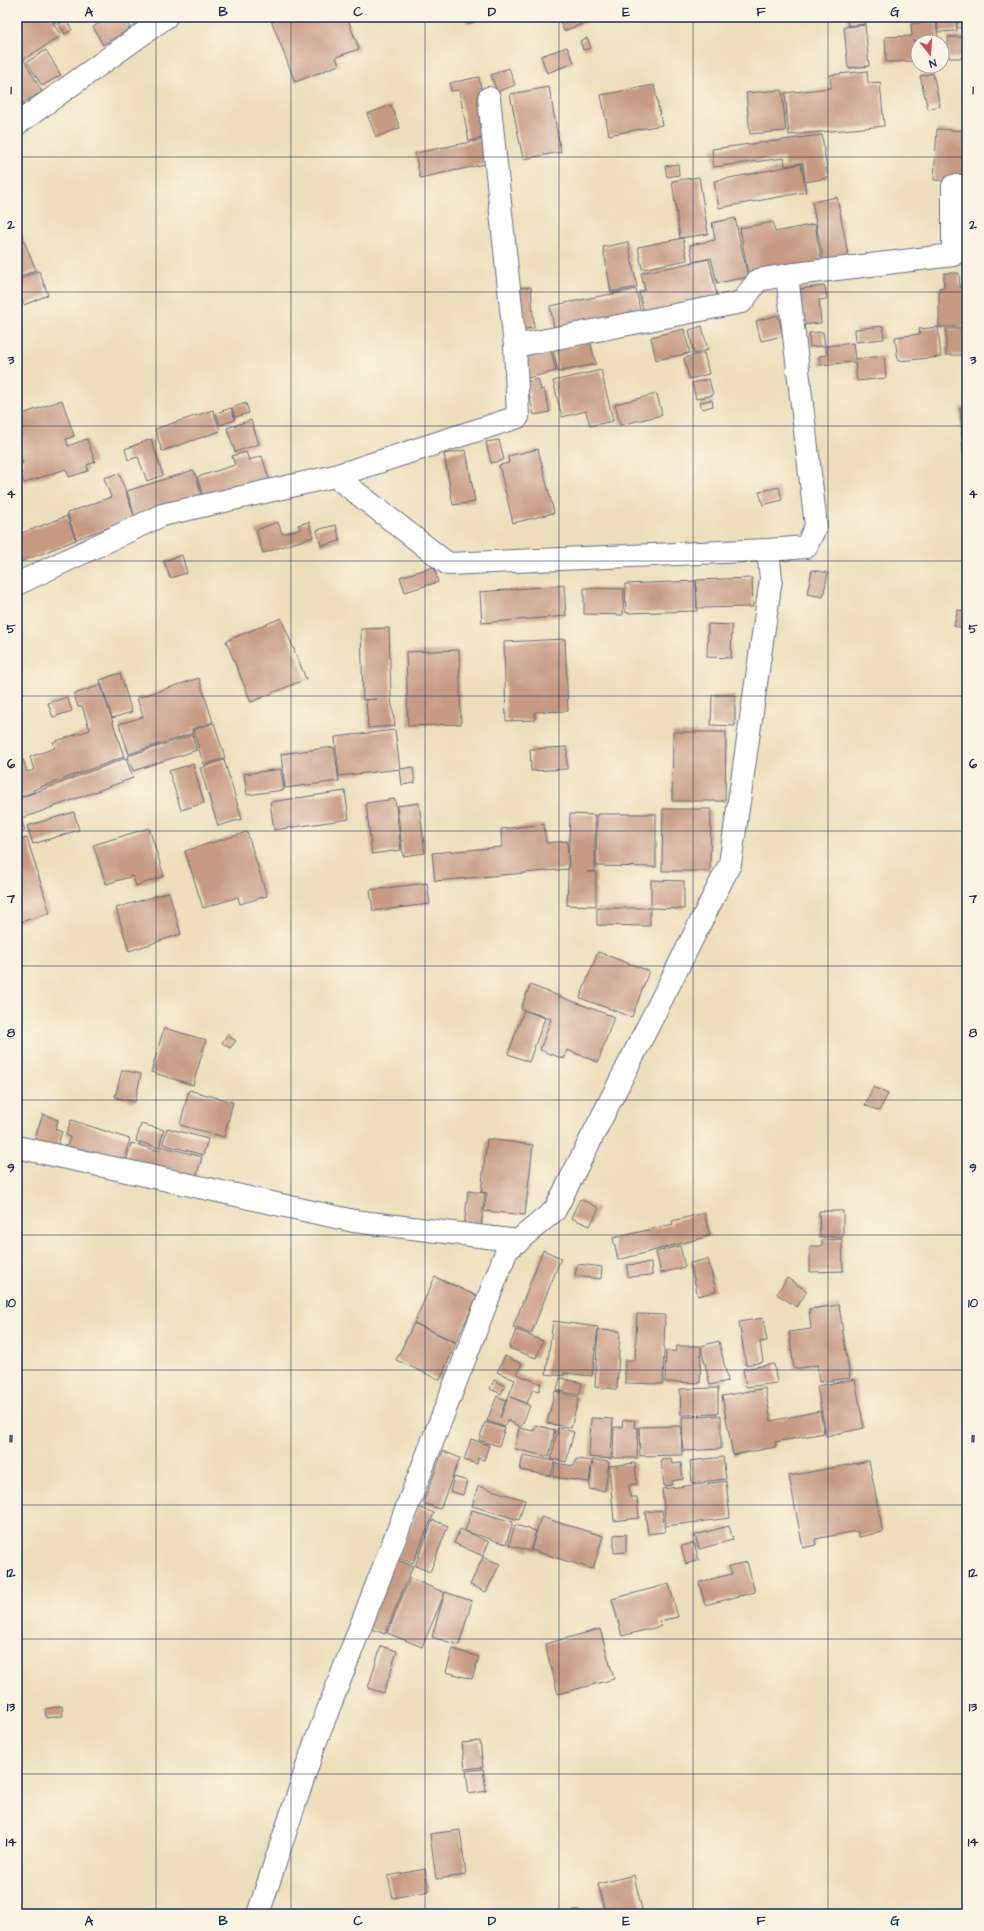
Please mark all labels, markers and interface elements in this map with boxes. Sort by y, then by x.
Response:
text: A [85,3,94,21]
text: B [218,3,228,21]
text: C [353,3,363,21]
text: D [488,3,497,21]
text: E [622,3,630,21]
text: F [756,3,766,21]
text: G [890,3,900,21]
north arrow [910,34,950,74]
text: N [927,55,938,71]
text: 1 [10,81,12,99]
text: 1 [972,81,974,99]
text: 2 [6,216,15,234]
text: 2 [968,216,977,234]
text: 3 [7,351,15,369]
text: 3 [969,351,977,369]
text: 4 [7,485,16,503]
text: 4 [969,485,978,503]
text: 5 [6,620,16,638]
text: 5 [968,620,978,638]
text: 6 [7,755,16,773]
text: 6 [969,755,978,773]
text: 7 [6,890,16,908]
text: 7 [968,890,978,908]
text: 8 [7,1024,16,1042]
text: 8 [969,1024,978,1042]
text: 9 [7,1159,15,1177]
text: 9 [969,1159,977,1177]
text: 10 [6,1294,17,1312]
text: 10 [968,1294,979,1312]
text: 11 [9,1429,13,1447]
text: 11 [971,1429,975,1447]
text: 12 [6,1564,16,1582]
text: 12 [968,1564,978,1582]
text: 13 [7,1698,16,1716]
text: 13 [969,1698,978,1716]
text: 14 [6,1833,16,1851]
text: 14 [968,1833,978,1851]
text: A [85,1912,94,1930]
text: B [218,1912,228,1930]
text: C [353,1912,363,1930]
text: D [488,1912,497,1930]
text: E [622,1912,630,1930]
text: F [756,1912,766,1930]
text: G [890,1912,900,1930]

